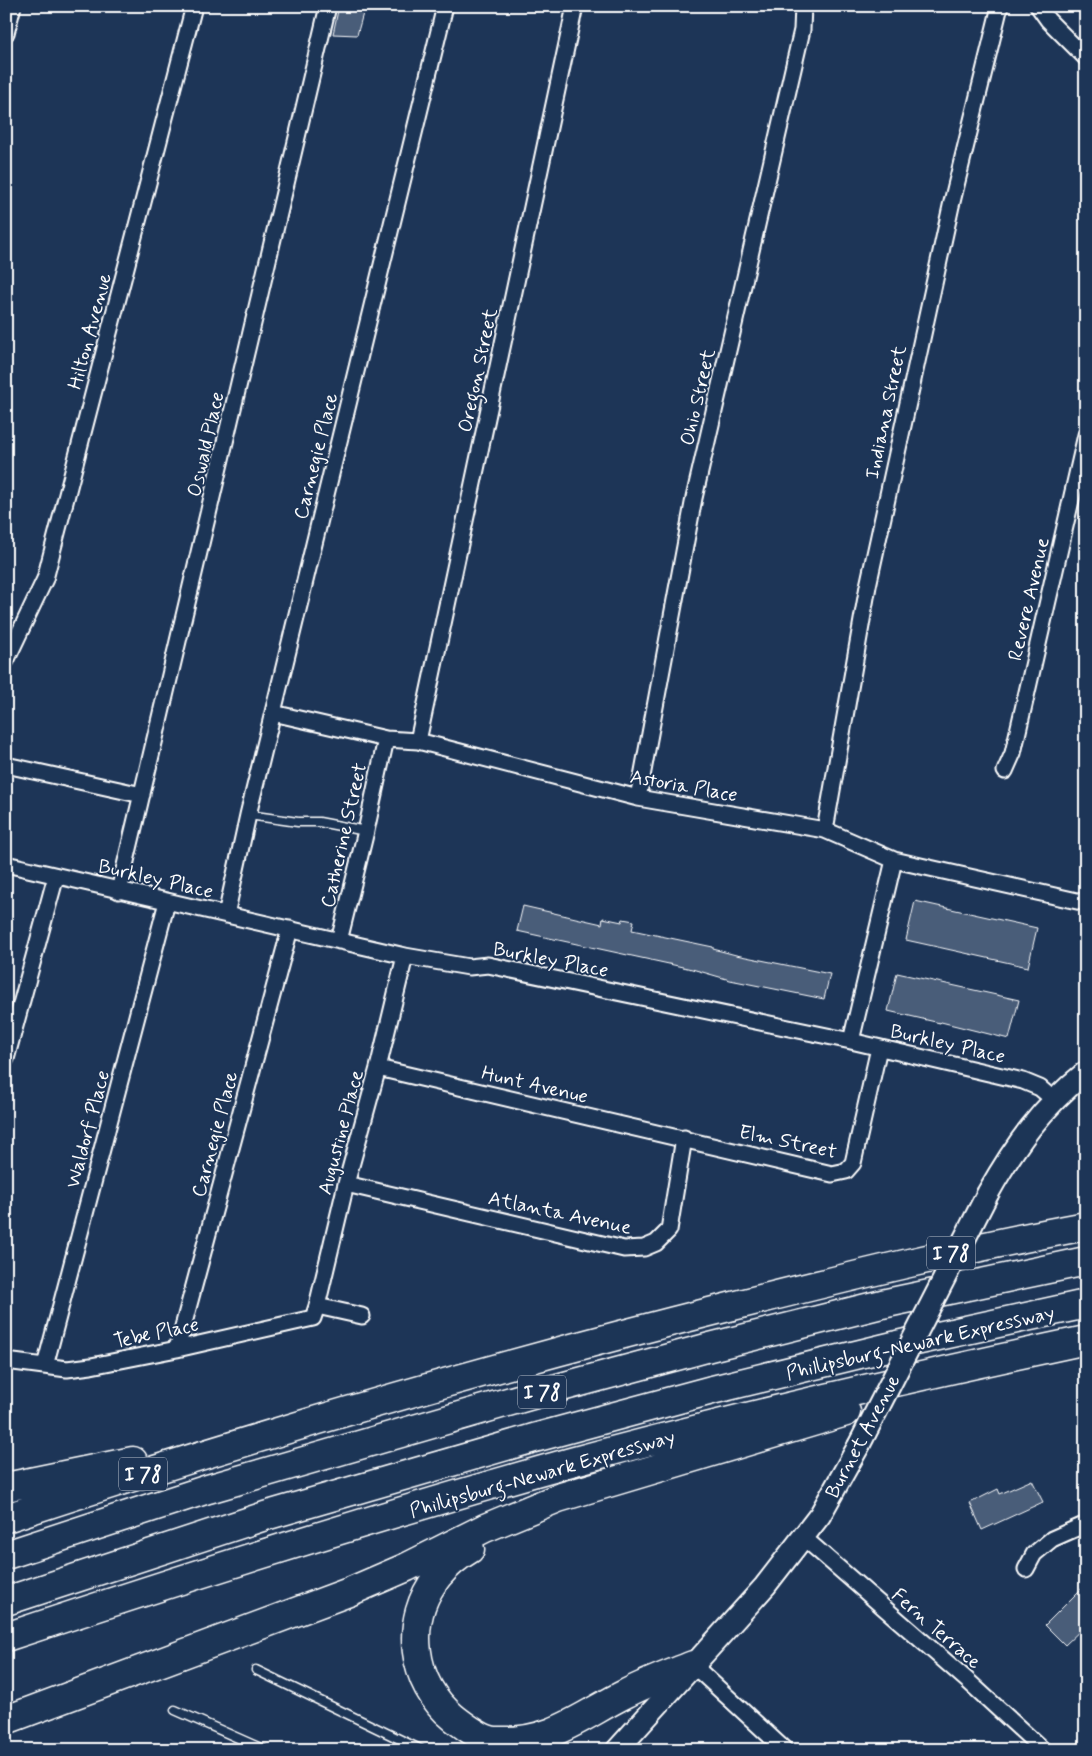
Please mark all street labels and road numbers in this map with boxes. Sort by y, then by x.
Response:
street label: Hilton Avenue [62,270,119,393]
street label: Oregon Street [452,306,507,435]
street label: Indiana Street [859,343,914,482]
street label: Ohio Street [674,346,723,448]
street label: Oswald Place [181,389,232,500]
street label: Carnegie Place [288,390,345,522]
street label: Revere Avenue [1002,535,1057,664]
street label: Catherine Street [315,760,374,910]
street label: Astoria Place [628,764,740,809]
street label: Burkley Place [96,853,216,906]
street label: Burkley Place [491,936,611,985]
street label: Burkley Place [888,1018,1008,1071]
street label: Hunt Avenue [479,1060,591,1111]
street label: Waldorf Place [60,1067,117,1191]
street label: Augustine Place [312,1067,371,1198]
street label: Carnegie Place [186,1068,245,1200]
street label: Elm Street [736,1119,839,1166]
street label: Atlanta Avenue [486,1185,634,1242]
road number: I 78 [927,1236,975,1270]
street label: Phillipsburg-Newark Expressway [783,1299,1058,1389]
street label: Tebe Place [111,1311,201,1356]
street label: Burnet Avenue [819,1370,907,1503]
road number: I 78 [518,1375,566,1408]
street label: Phillipsburg-Newark Expressway [407,1424,679,1527]
road number: I 78 [119,1458,167,1490]
street label: Fern Terrace [885,1582,987,1676]

